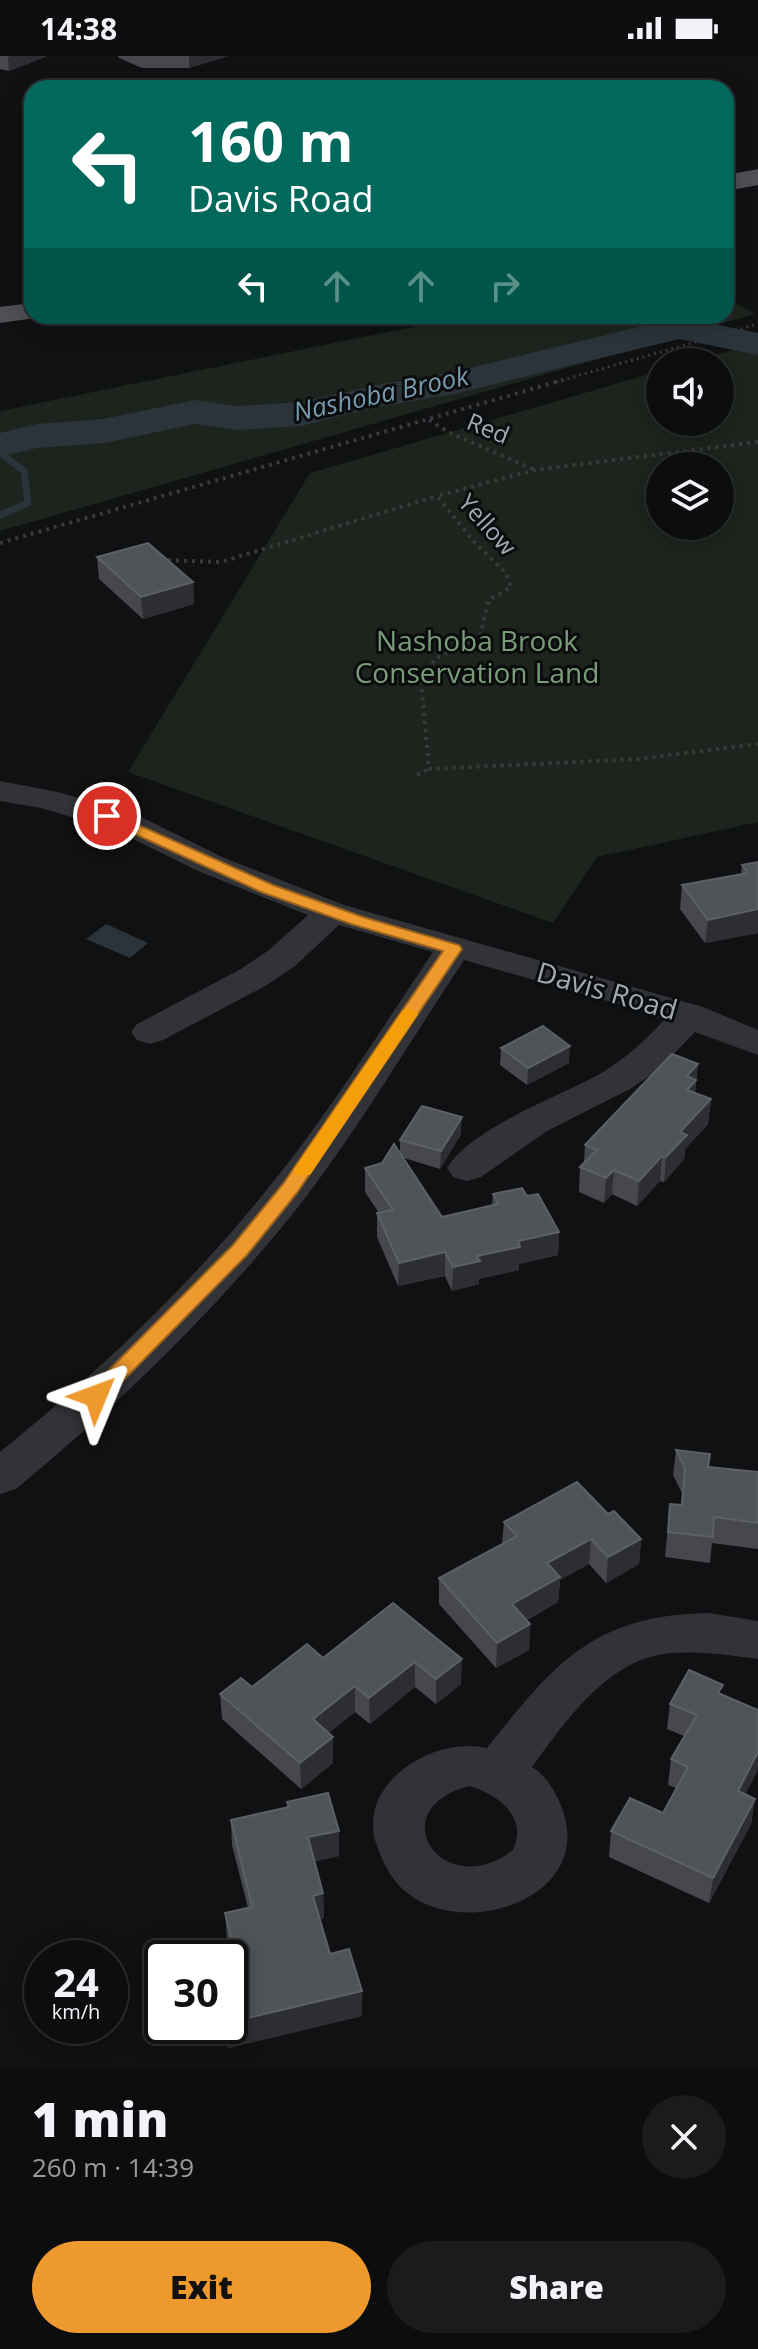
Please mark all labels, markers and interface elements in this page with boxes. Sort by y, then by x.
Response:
text: 14:38 [40,8,117,49]
text: 160 m [188,102,354,178]
icon: left [56,112,160,216]
text: Davis Road [188,174,374,223]
icon: left [231,264,275,308]
icon: ahead [315,264,359,308]
icon: ahead [399,264,443,308]
icon: right [483,264,527,308]
map controls [646,348,734,540]
button: sound [646,348,734,436]
water label: Nashoba Brook [290,357,473,429]
street label: Red [462,404,515,451]
button: layers [646,452,734,540]
street label: Yellow [452,486,525,562]
park label: Nashoba Brook Conservation Land [355,621,599,691]
pin [73,782,141,850]
icon: arrive [85,794,129,838]
street label: Davis Road [533,952,682,1028]
position arrow [54,1354,138,1438]
speed limit sign: 30 [144,1940,248,2044]
text: 24 [53,1954,99,2009]
text: km/h [52,1998,100,2025]
text: 1 min [32,2086,168,2151]
button: close [642,2095,726,2179]
text: 260 m · 14:39 [32,2149,194,2185]
button: Exit [32,2241,371,2333]
button: Share [387,2241,726,2333]

